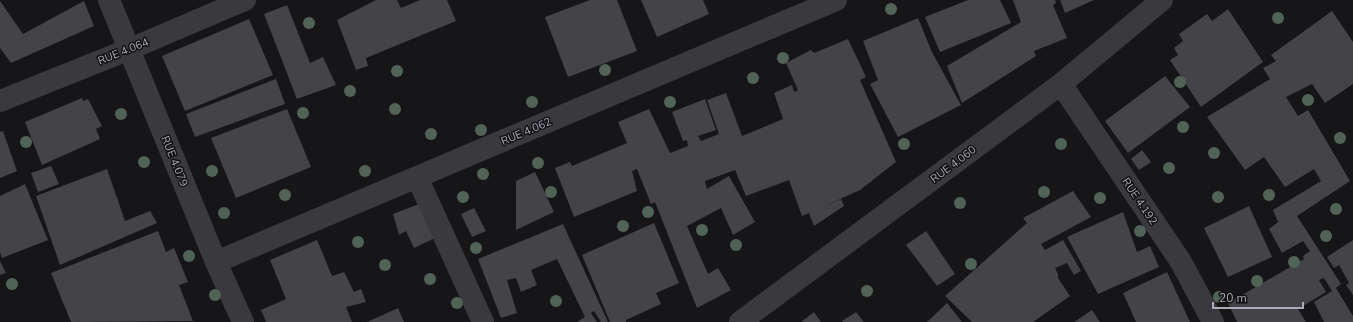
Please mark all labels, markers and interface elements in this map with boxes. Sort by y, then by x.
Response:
street label: RUE 4.064 [96,34,151,68]
street label: RUE 4.062 [499,114,554,149]
street label: RUE 4.079 [158,134,192,189]
street label: RUE 4.060 [927,142,980,186]
street label: RUE 4.192 [1118,175,1161,228]
scale bar [1213,284,1303,310]
text: 20 m [1219,290,1247,306]

